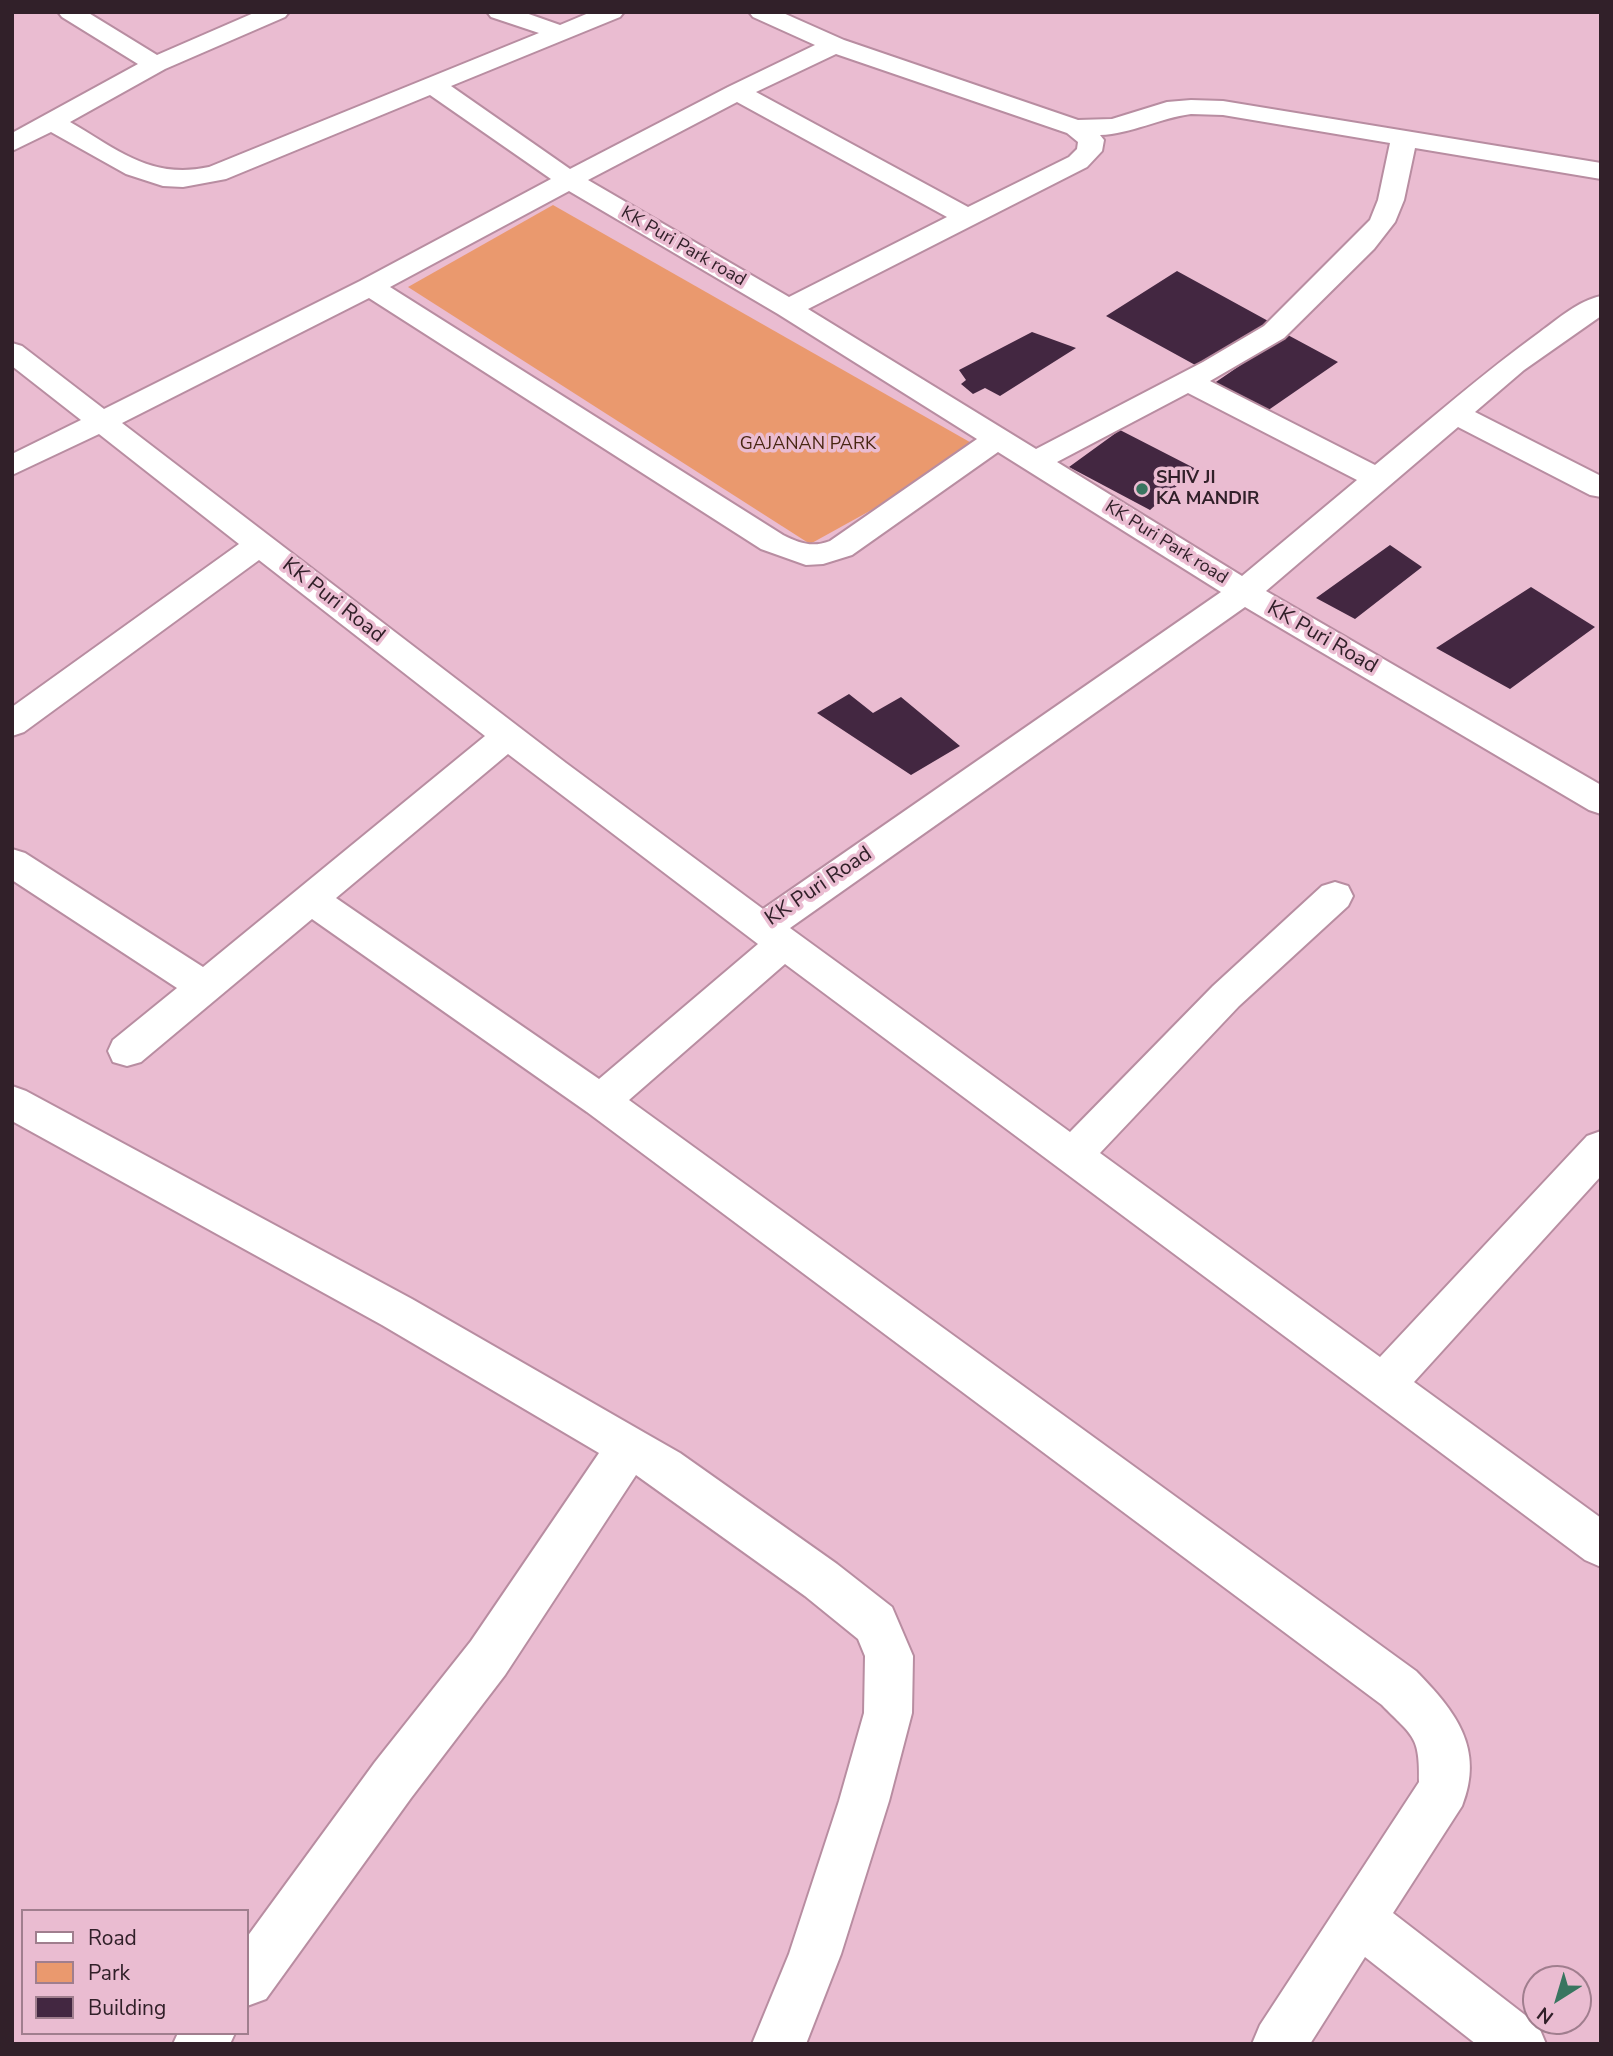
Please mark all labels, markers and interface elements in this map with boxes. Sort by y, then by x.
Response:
street label: KK Puri Park road [617,202,749,292]
park label: GAJANAN PARK [740,434,876,456]
place label: SHIV JI KA MANDIR [1156,468,1259,510]
marker: SHIV JI KA MANDIR [1134,481,1150,497]
street label: KK Puri Park road [1101,497,1231,589]
street label: KK Puri Road [277,553,389,649]
street label: KK Puri Road [1262,596,1382,680]
street label: KK Puri Road [761,842,877,932]
legend [21,1909,248,2035]
text: Road [88,1924,137,1952]
text: Park [88,1959,130,1987]
north arrow [1522,1965,1592,2035]
text: Building [88,1994,166,2022]
text: N [1532,2001,1559,2030]

